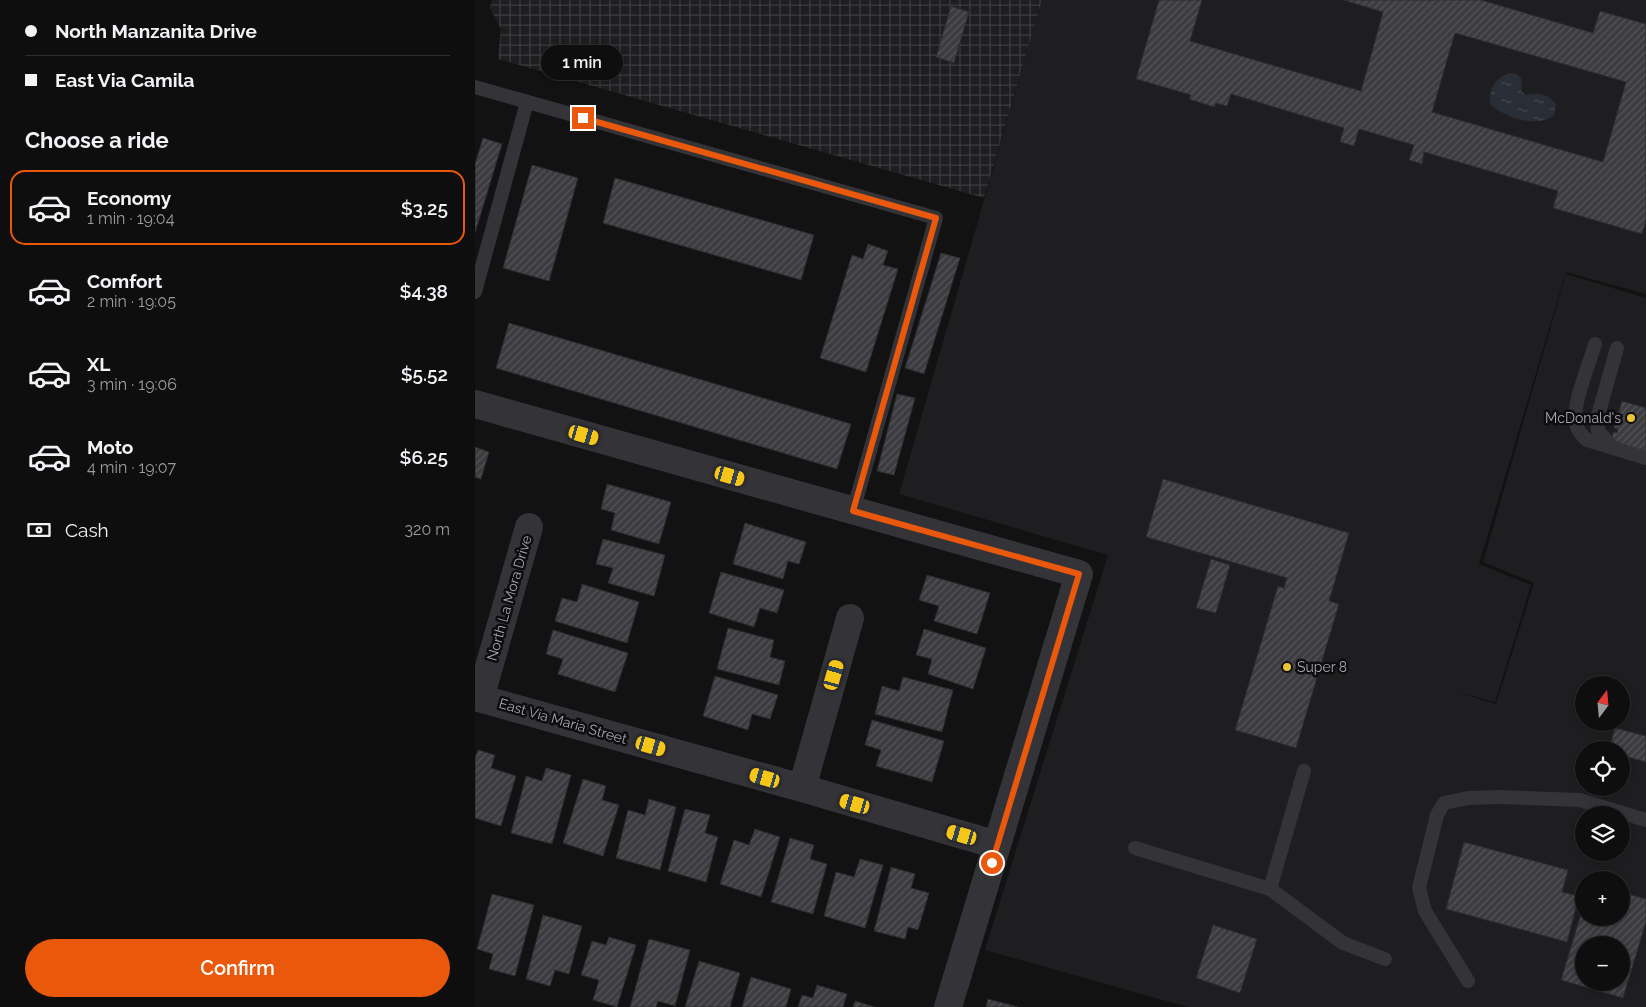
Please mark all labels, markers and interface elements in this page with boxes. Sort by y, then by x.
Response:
text: North Manzanita Drive [55,20,257,42]
callout: 1 min [542,46,624,80]
text: 1 min [562,53,602,72]
text: East Via Camila [55,69,194,91]
route end [572,107,594,129]
text: Choose a ride [25,127,169,153]
icon: car [27,185,72,230]
text: Economy [87,187,171,209]
text: $3.25 [401,197,448,219]
text: 1 min · 19:04 [87,209,174,228]
icon: car [27,268,72,313]
text: Comfort [87,270,162,292]
text: $4.38 [399,280,448,302]
text: 2 min · 19:05 [87,292,176,311]
icon: car [27,351,72,396]
text: XL [87,353,110,375]
text: $5.52 [401,363,448,385]
text: 3 min · 19:06 [87,375,177,394]
place label: McDonald's [1545,410,1621,426]
marker: McDonald's [1625,412,1637,424]
car [567,424,600,446]
icon: car [27,434,72,479]
text: Moto [87,436,133,458]
text: $6.25 [400,446,448,468]
text: 4 min · 19:07 [87,458,176,477]
car [713,465,746,487]
icon: cash [25,516,53,544]
text: Cash [65,519,109,541]
text: 320 m [405,520,450,539]
street label: North La Mora Drive [483,533,535,663]
car [822,659,845,691]
place label: Super 8 [1297,659,1347,675]
marker: Super 8 [1281,661,1293,673]
north arrow [1575,676,1630,731]
map controls [1575,676,1630,991]
street label: East Via Maria Street [497,695,629,747]
car [634,735,667,757]
button: locate [1575,741,1630,796]
car [748,767,781,789]
car [838,793,871,815]
button: layers [1575,806,1630,861]
car [945,824,978,846]
route start [981,852,1003,874]
button: + [1575,871,1630,926]
button: − [1575,936,1630,991]
button: Confirm [25,939,450,997]

